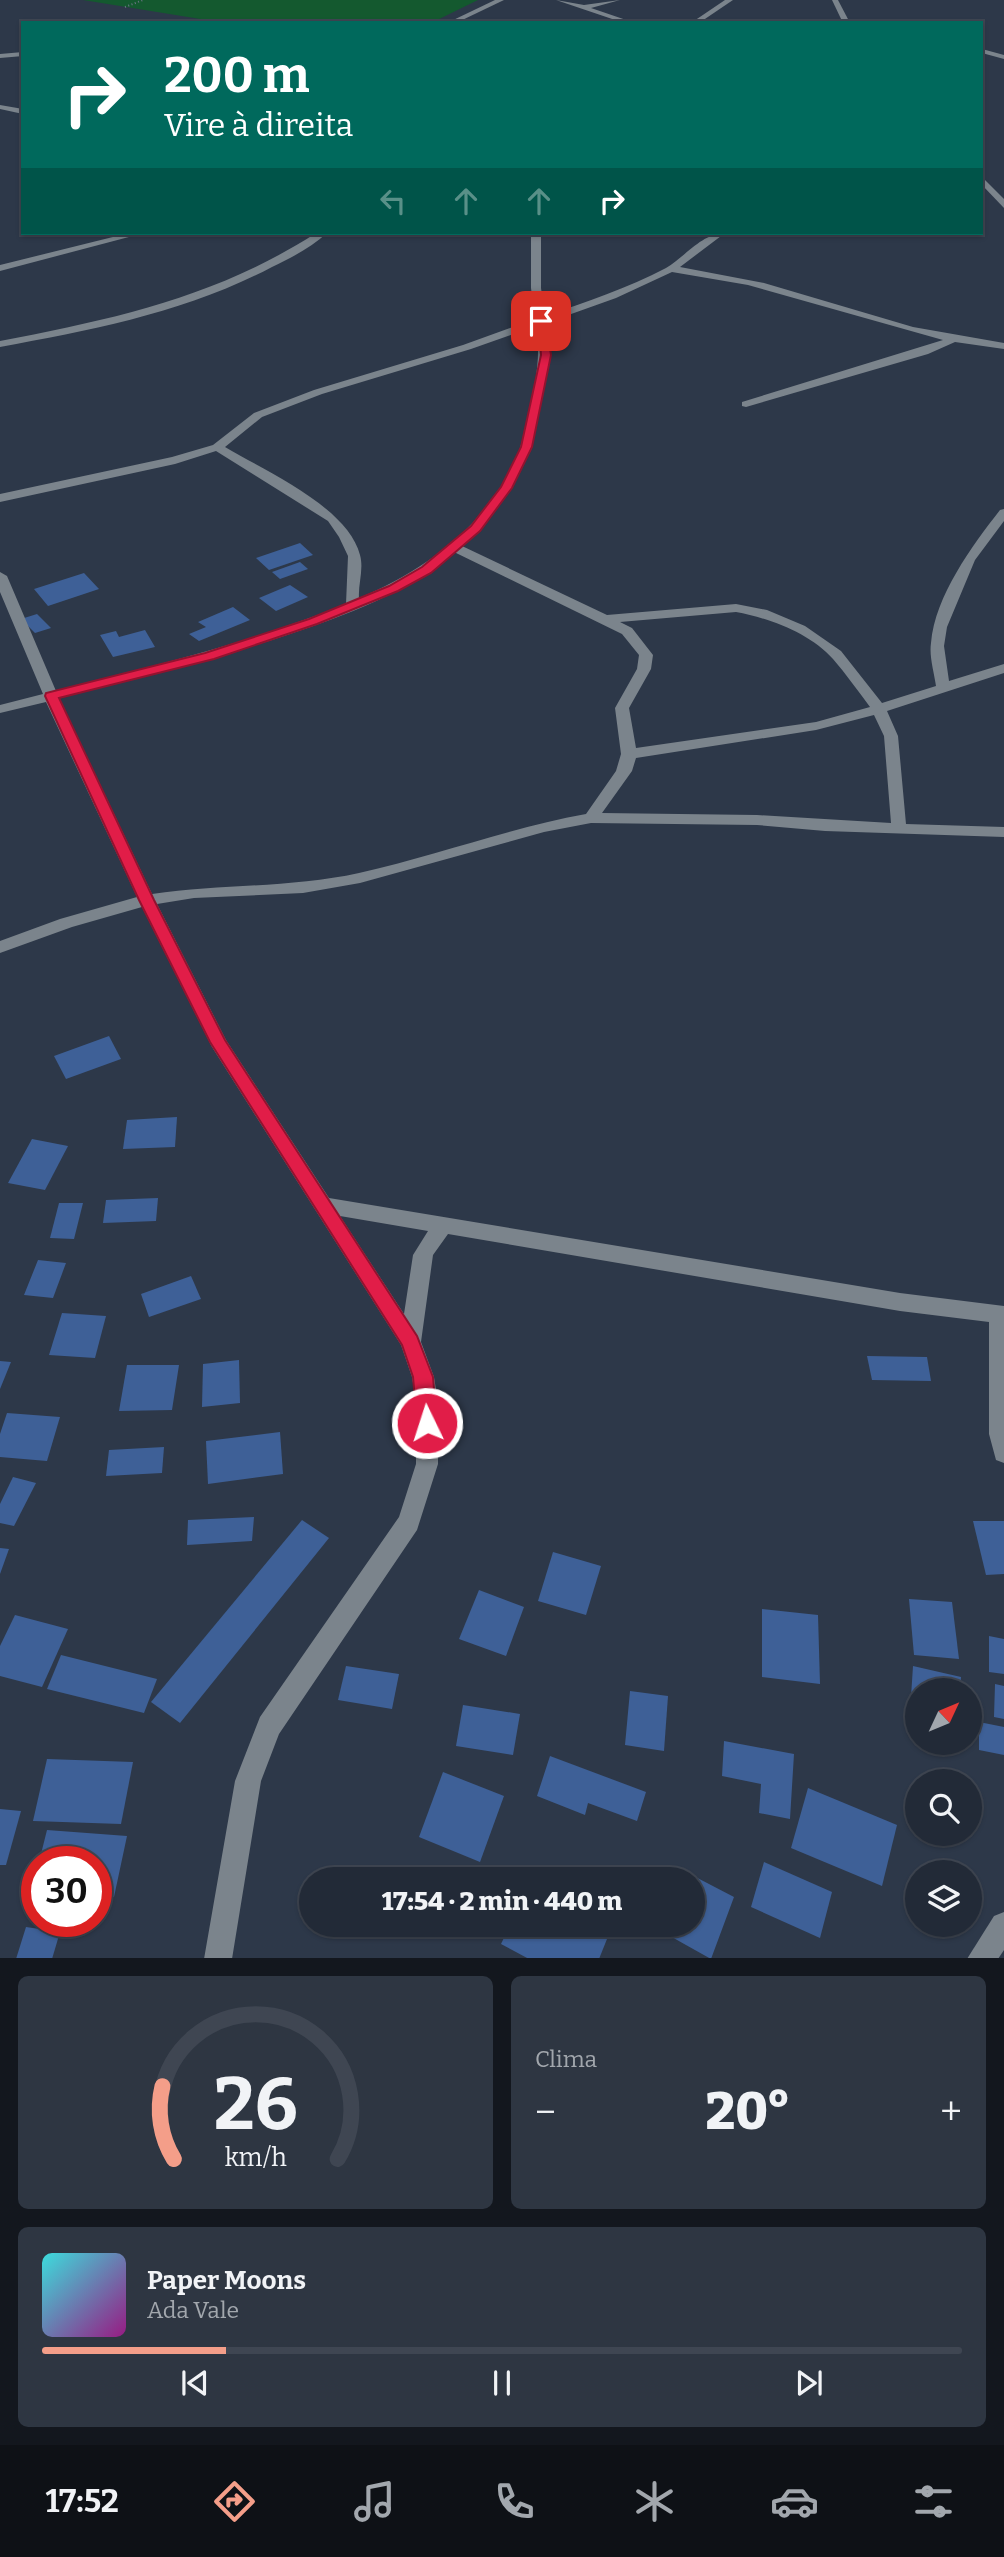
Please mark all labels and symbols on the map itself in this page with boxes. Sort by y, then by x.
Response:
pin [511,291,571,351]
position arrow [390,1386,464,1460]
north arrow [905,1678,982,1755]
speed limit sign: 30 [21,1846,112,1937]

